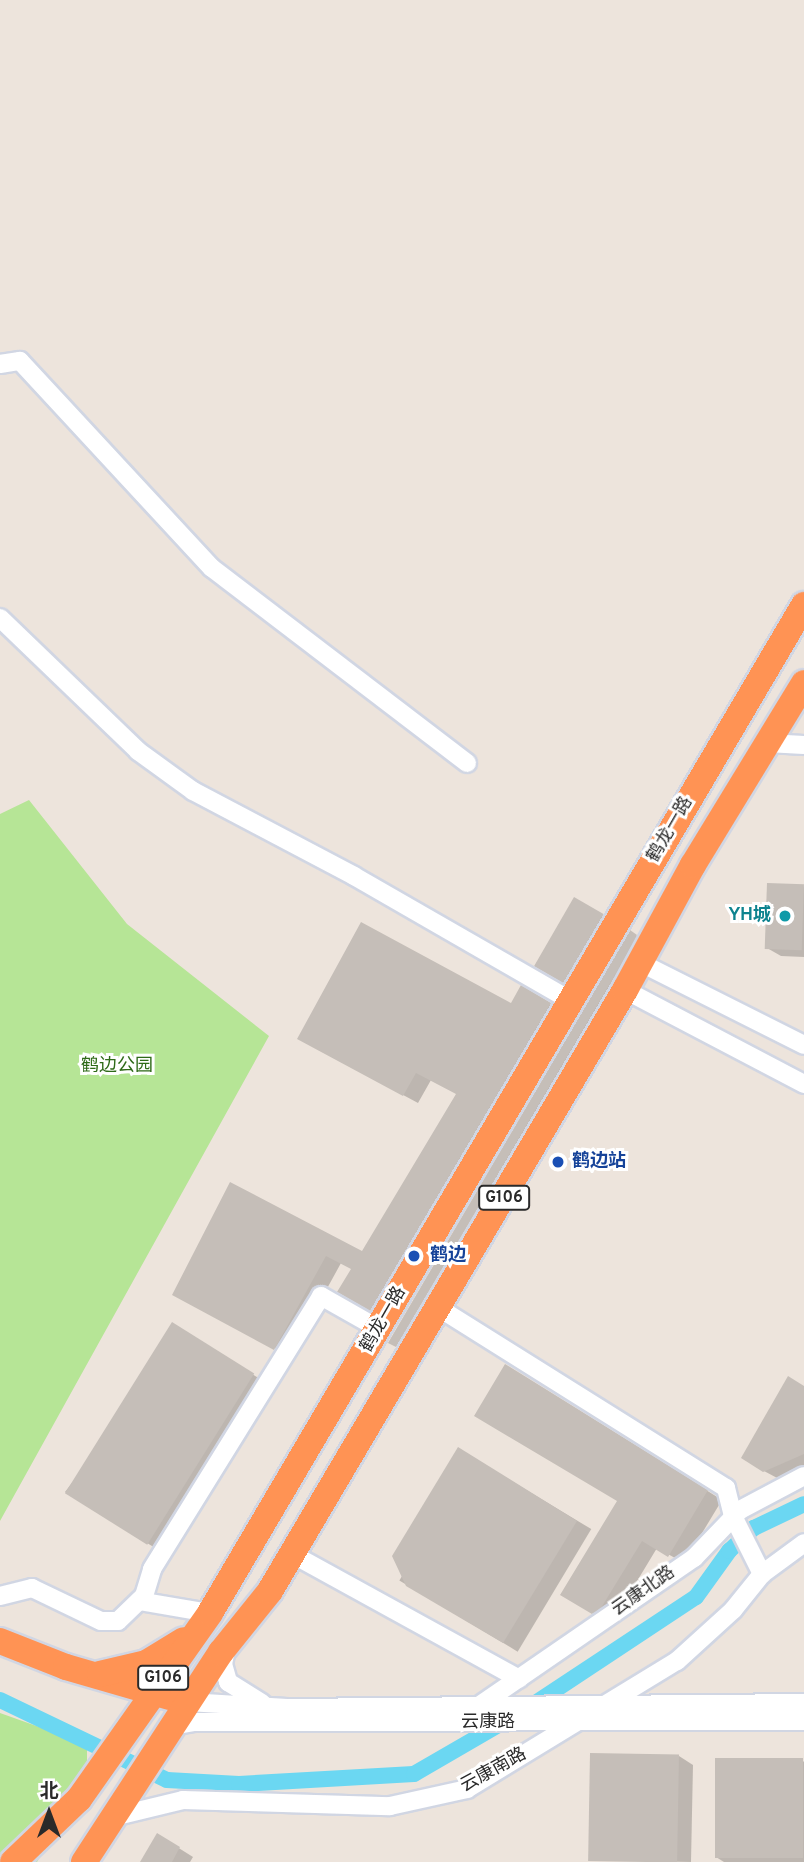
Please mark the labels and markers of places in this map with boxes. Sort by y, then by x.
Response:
place label: YH城 [728,905,771,927]
marker: YH城 [777,908,793,924]
place label: 鹤边站 [572,1151,626,1173]
marker: 鹤边站 [550,1154,566,1170]
place label: 鹤边 [430,1245,466,1267]
marker: 鹤边 [404,1246,424,1266]

